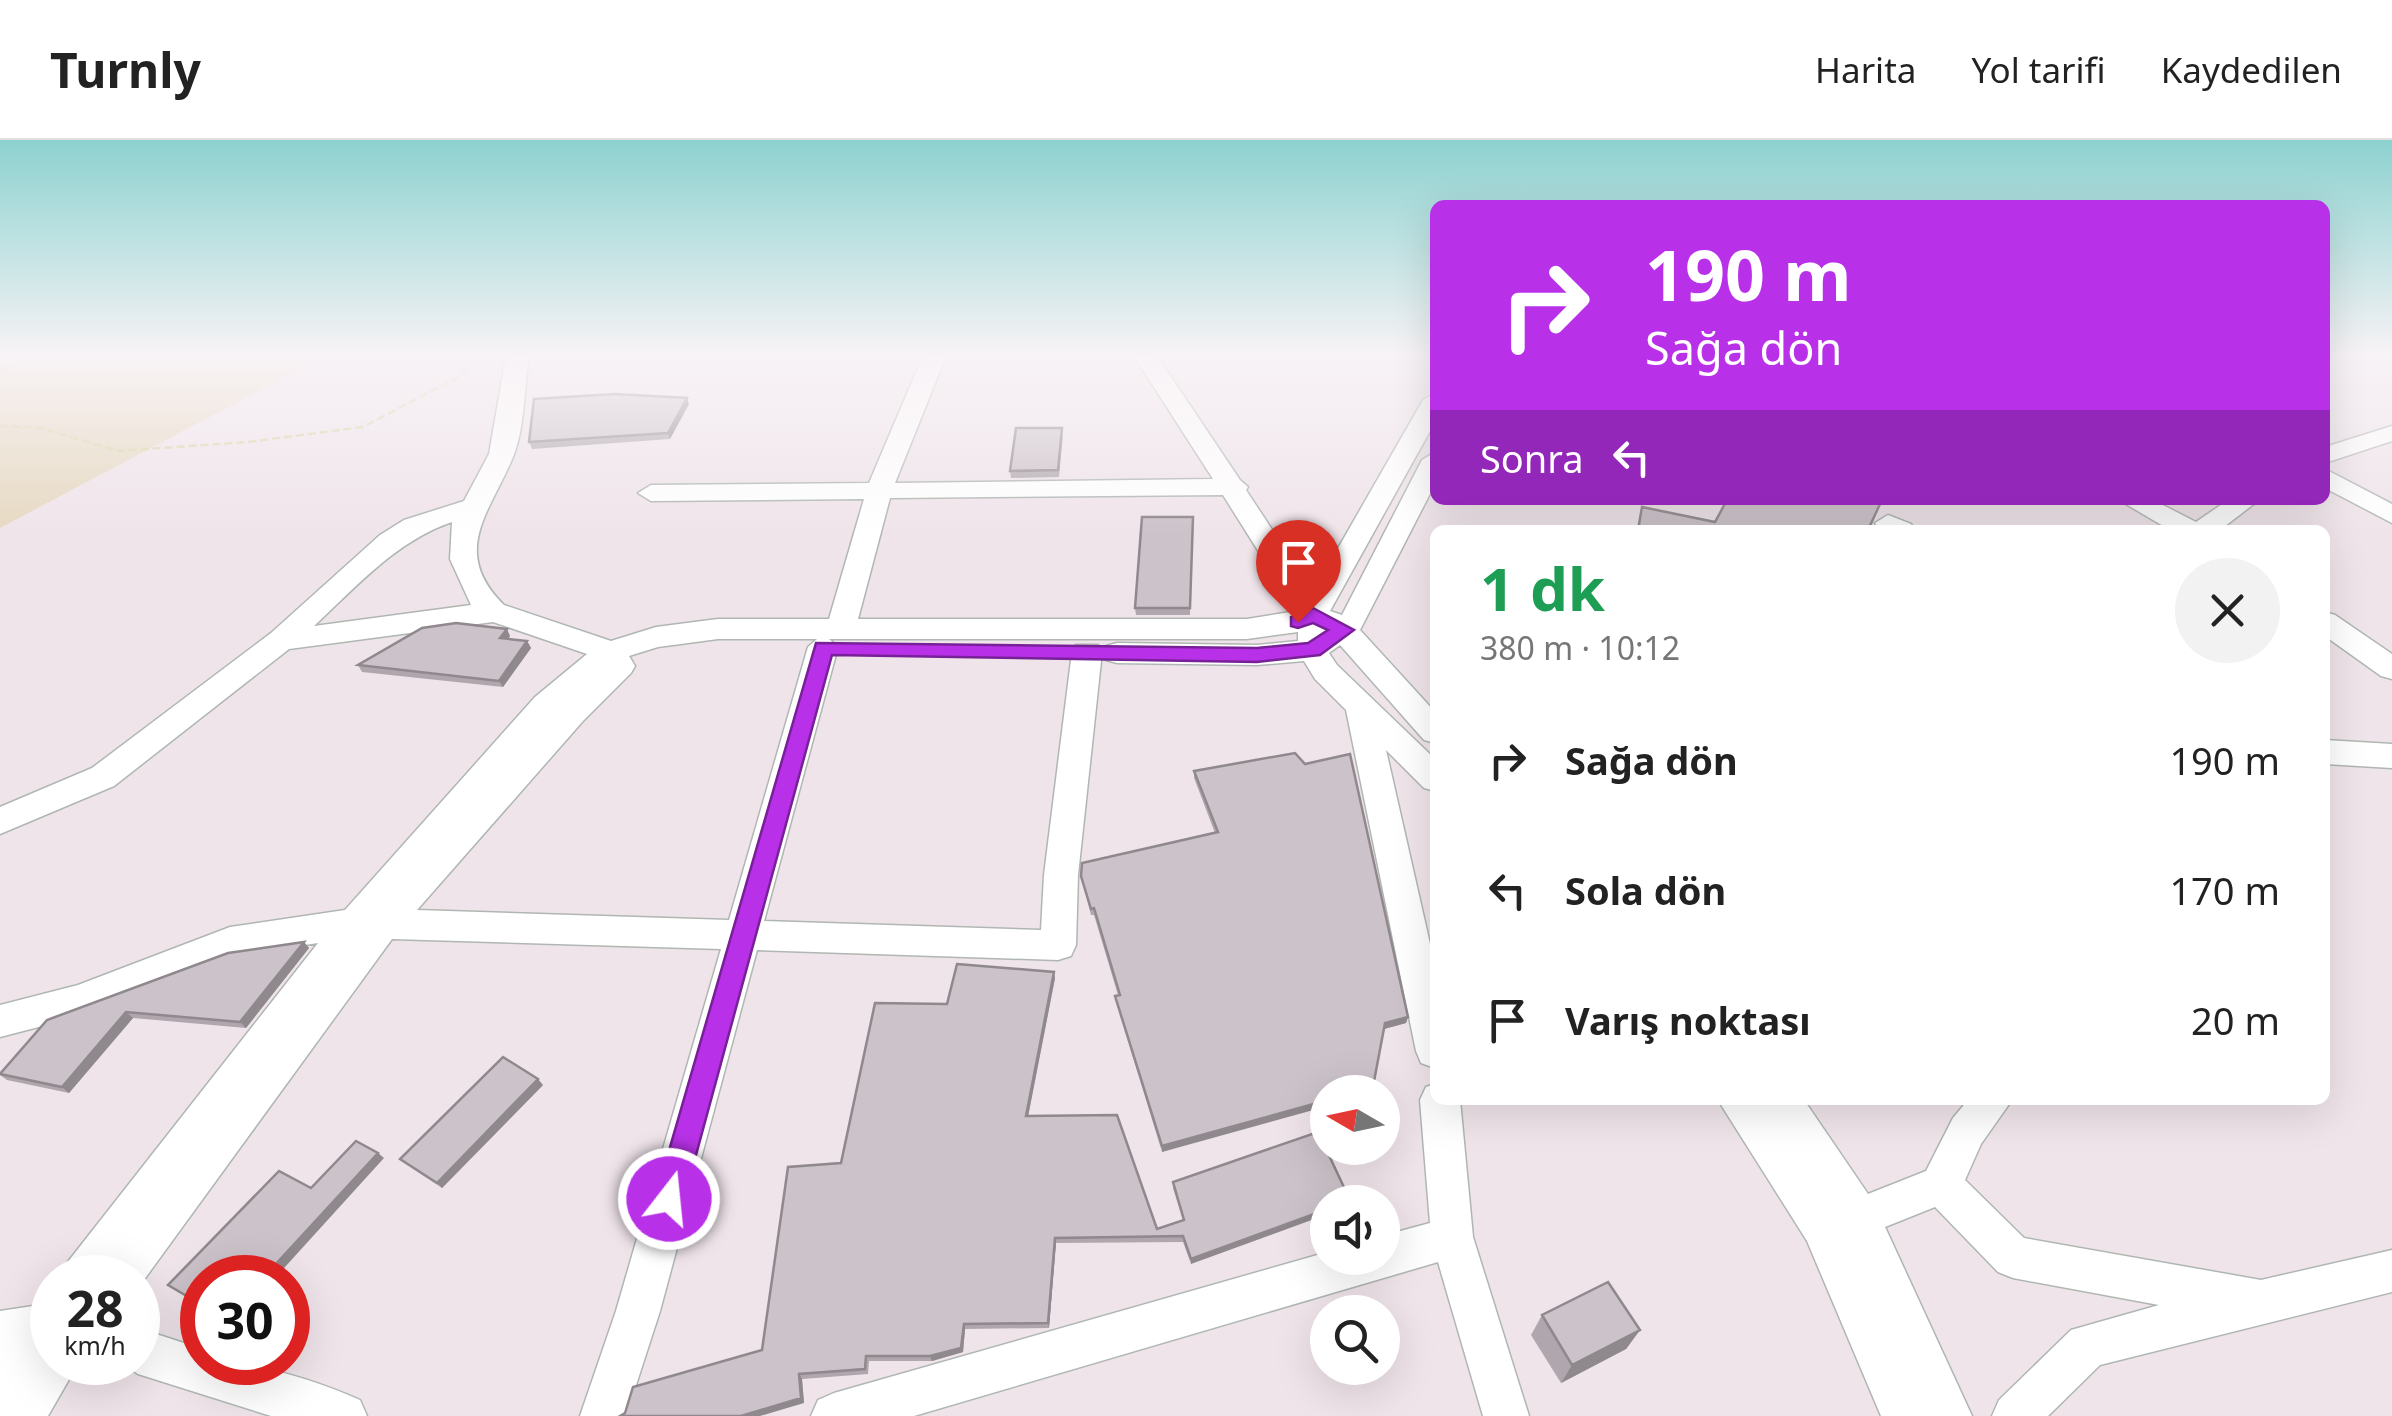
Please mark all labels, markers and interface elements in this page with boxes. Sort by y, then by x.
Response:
text: Turnly [50,37,201,102]
text: Harita [1815,46,1916,93]
text: Yol tarifi [1971,46,2106,93]
text: Kaydedilen [2161,46,2342,93]
text: 190 m [1645,226,1852,322]
icon: right [1480,240,1610,370]
text: Sağa dön [1645,317,1842,378]
icon: left [1604,430,1659,485]
text: Sonra [1480,432,1584,484]
pin [1256,520,1341,623]
icon: arrive [1271,535,1326,590]
text: 1 dk [1480,547,1605,629]
button: close [2175,558,2280,663]
text: 380 m · 10:12 [1480,626,1680,669]
icon: right [1480,733,1535,788]
text: Sağa dön [1565,734,1738,786]
text: 190 m [2169,734,2280,786]
icon: left [1480,863,1535,918]
text: Sola dön [1565,864,1726,916]
text: 170 m [2169,864,2280,916]
icon: arrive [1480,993,1535,1048]
text: Varış noktası [1565,994,1811,1046]
text: 20 m [2191,994,2280,1046]
north arrow [1310,1075,1400,1165]
map controls [1310,1075,1400,1385]
position arrow [617,1147,721,1251]
button: sound [1310,1185,1400,1275]
speed limit sign: 30 [180,1255,310,1385]
text: 28 [66,1274,124,1342]
button: search [1310,1295,1400,1385]
text: km/h [64,1328,126,1362]

